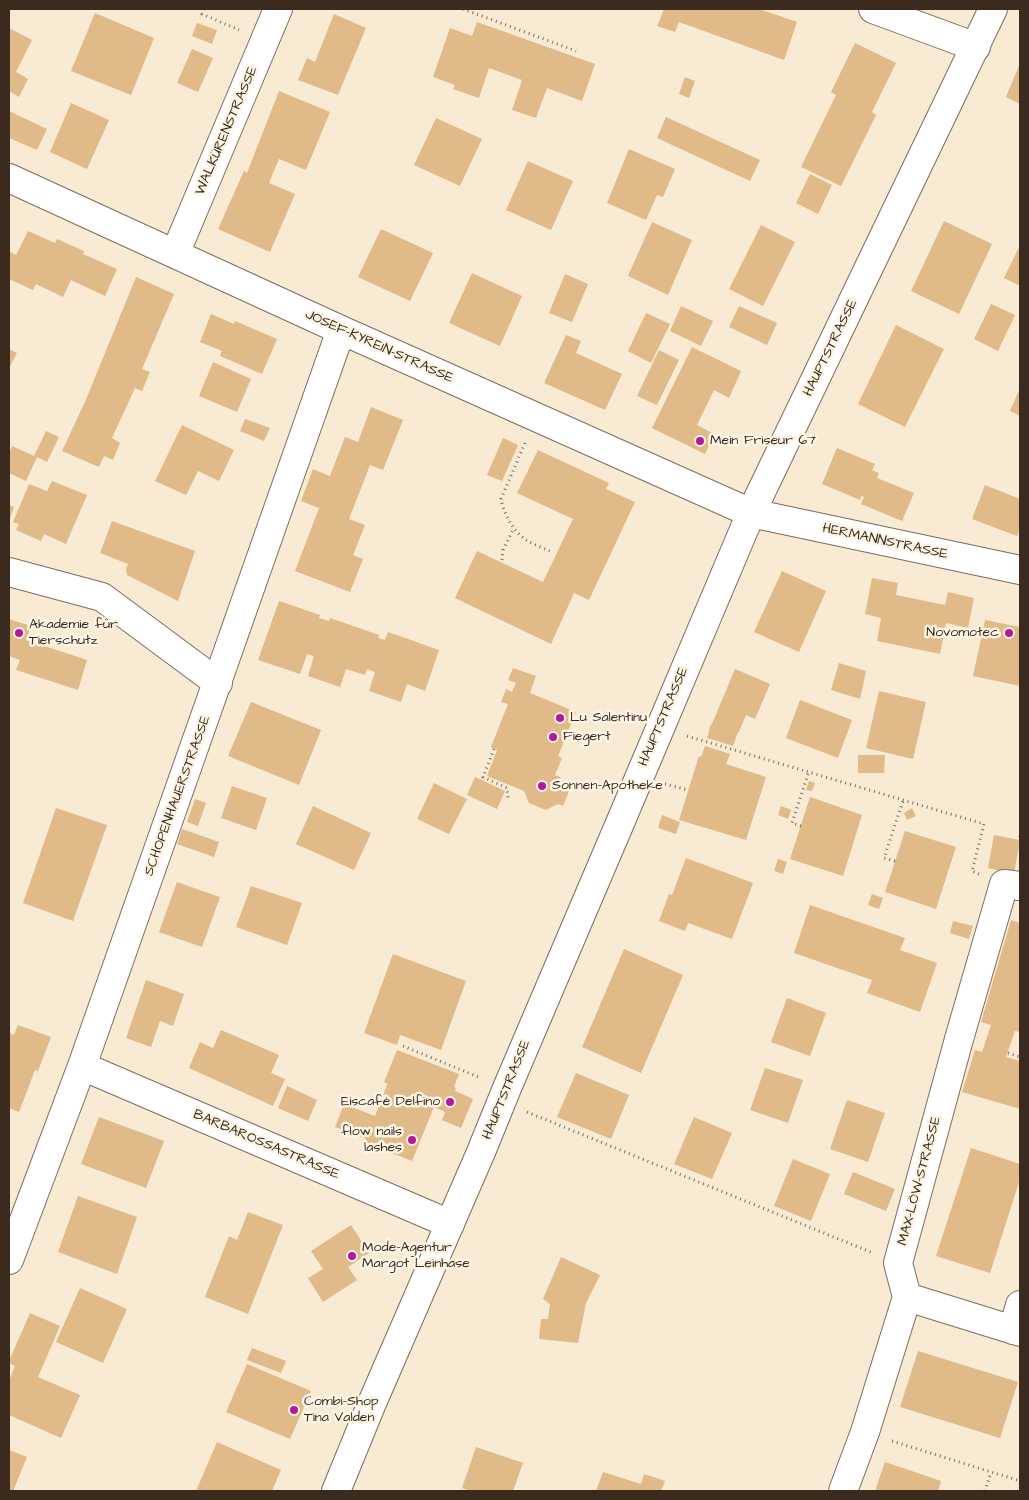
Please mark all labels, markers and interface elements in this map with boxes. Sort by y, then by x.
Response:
street label: WALKÜRENSTRASSE [192,64,262,198]
street label: HAUPTSTRASSE [800,297,862,399]
street label: JOSEF-KYREIN-STRASSE [302,307,456,387]
place label: Mein Friseur 67 [710,433,816,449]
marker: Mein Friseur 67 [694,435,706,447]
street label: HERMANNSTRASSE [821,520,949,564]
place label: Akademie für Tierschutz [29,617,118,650]
place label: Novomotec [926,625,999,641]
marker: Akademie für Tierschutz [13,627,25,639]
marker: Novomotec [1003,627,1015,639]
street label: HAUPTSTRASSE [636,665,692,769]
place label: Lu Salentinu [570,710,647,726]
marker: Lu Salentinu [554,712,566,724]
street label: SCHOPENHAUERSTRASSE [141,714,215,878]
place label: Fiegert [563,729,611,745]
marker: Fiegert [547,731,559,743]
place label: Sonnen-Apotheke [552,778,663,794]
marker: Sonnen-Apotheke [536,780,548,792]
street label: HAUPTSTRASSE [479,1038,535,1142]
place label: Eiscafè Delfino [341,1094,440,1110]
marker: Eiscafè Delfino [444,1096,456,1108]
street label: BARBAROSSASTRASSE [190,1107,342,1183]
street label: MAX-LÖW-STRASSE [895,1115,945,1247]
place label: flow nails lashes [341,1124,402,1156]
marker: flow nails lashes [406,1134,418,1146]
place label: Mode-Agentur Margot Leinhase [362,1240,470,1272]
marker: Mode-Agentur Margot Leinhase [346,1250,358,1262]
place label: Combi-Shop Tina Valden [304,1394,379,1426]
marker: Combi-Shop Tina Valden [288,1404,300,1416]

